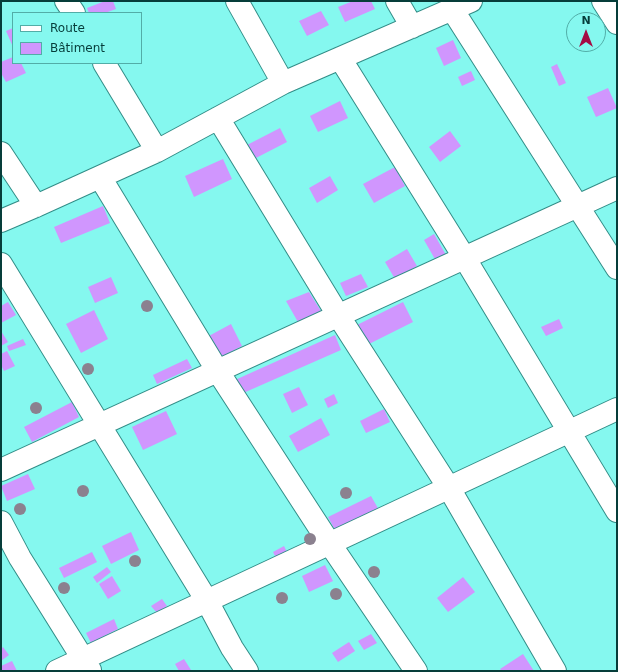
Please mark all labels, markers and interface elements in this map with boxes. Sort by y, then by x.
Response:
legend [12,12,142,64]
north arrow [566,12,606,52]
text: N [581,14,591,27]
text: Route [50,21,85,35]
text: Bâtiment [50,41,105,55]

